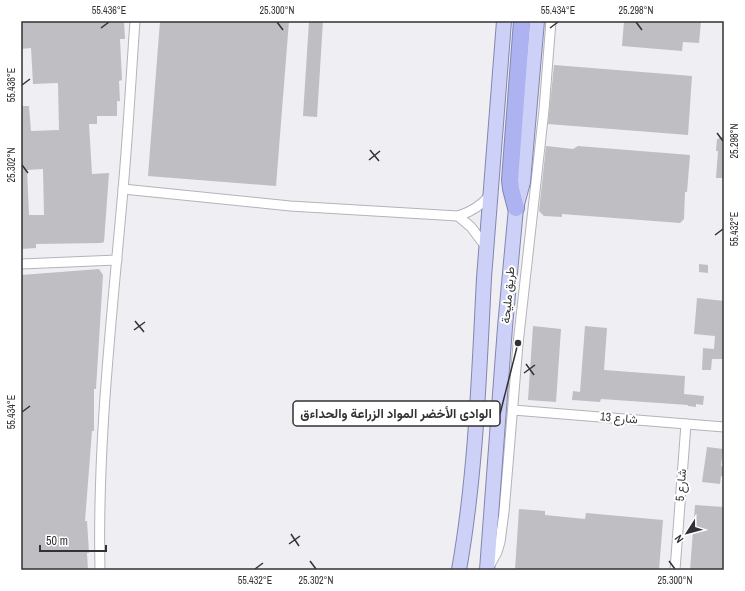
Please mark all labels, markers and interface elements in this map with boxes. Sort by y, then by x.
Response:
text: 55.436°E [92,4,126,17]
text: 25.300°N [260,4,295,17]
text: 55.434°E [541,4,575,17]
text: 25.298°N [619,4,654,17]
text: 55.436°E [5,68,18,102]
text: 25.298°N [728,123,741,159]
text: 25.302°N [5,147,18,183]
text: 55.432°E [728,212,741,246]
street label: طريق مليحة [498,266,518,324]
text: 55.434°E [5,395,18,429]
callout: الوادى الأخضر المواد الزراعة والحداءق [293,401,500,426]
text: الوادى الأخضر المواد الزراعة والحداءق [300,405,492,422]
street label: شارع 13 [599,408,639,429]
street label: شارع 5 [672,468,691,502]
north arrow [667,513,707,553]
scale bar [40,527,106,553]
text: N [671,532,686,546]
text: 50 m [46,533,68,549]
text: 55.432°E [238,574,272,587]
text: 25.302°N [299,574,334,587]
text: 25.300°N [658,574,693,587]

